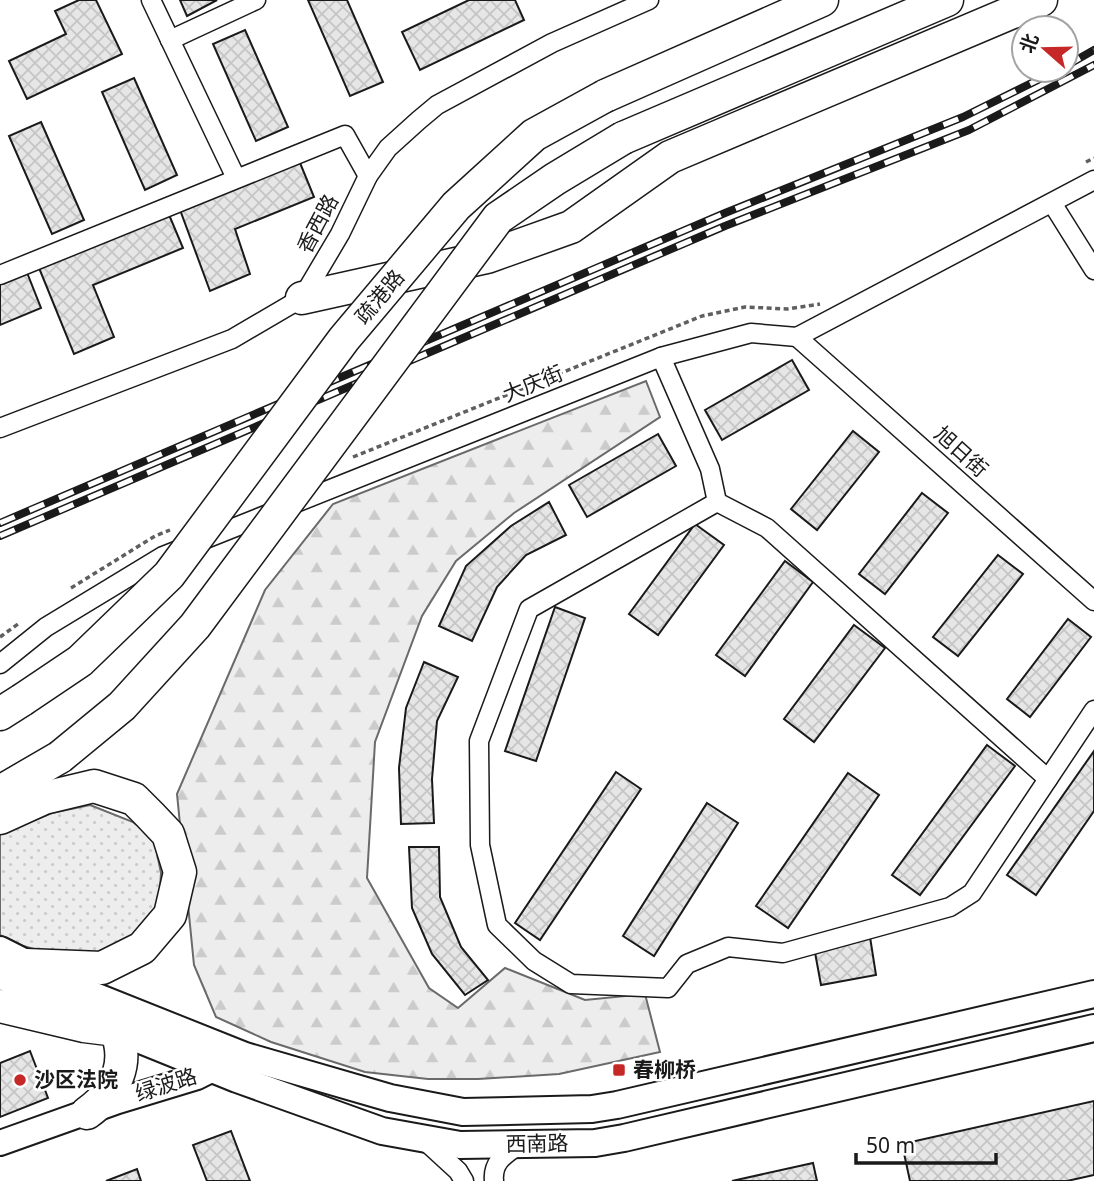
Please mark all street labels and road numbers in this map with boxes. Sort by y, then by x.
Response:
street label: 香西路 [290,189,344,258]
street label: 疏港路 [348,263,410,329]
street label: 大庆街 [498,358,567,408]
street label: 旭日街 [929,420,994,483]
street label: 绿波路 [131,1061,200,1107]
street label: 西南路 [505,1128,569,1158]

